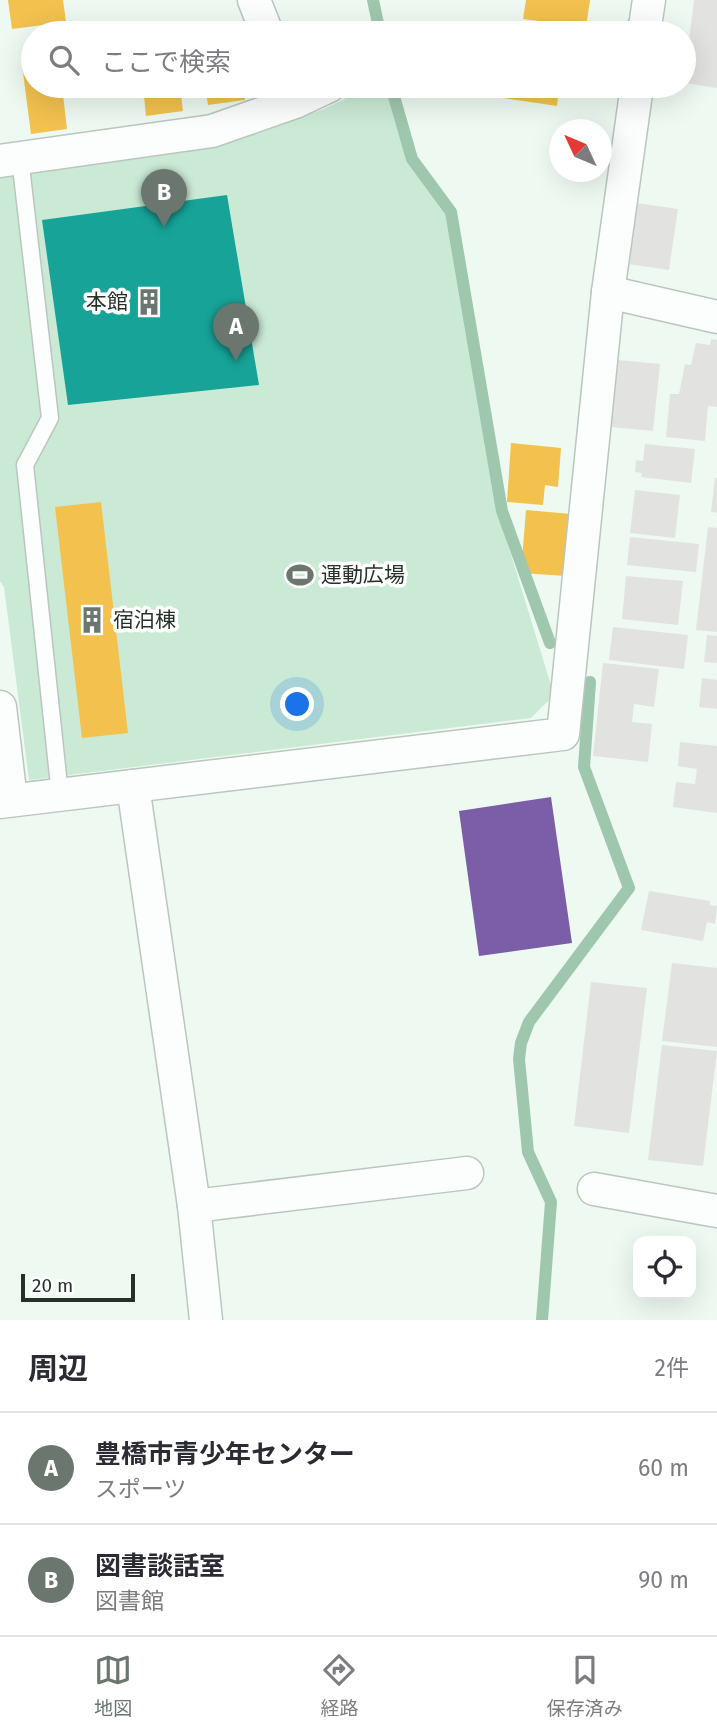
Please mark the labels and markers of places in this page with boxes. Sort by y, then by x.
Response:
pin: B [141,169,187,227]
building icon: 本館 [134,287,164,317]
place label: 本館 [86,289,128,315]
pin: A [213,303,259,361]
sports icon: 運動広場 [285,560,315,590]
place label: 運動広場 [321,562,405,588]
building icon: 宿泊棟 [77,605,107,635]
place label: 宿泊棟 [113,607,176,633]

